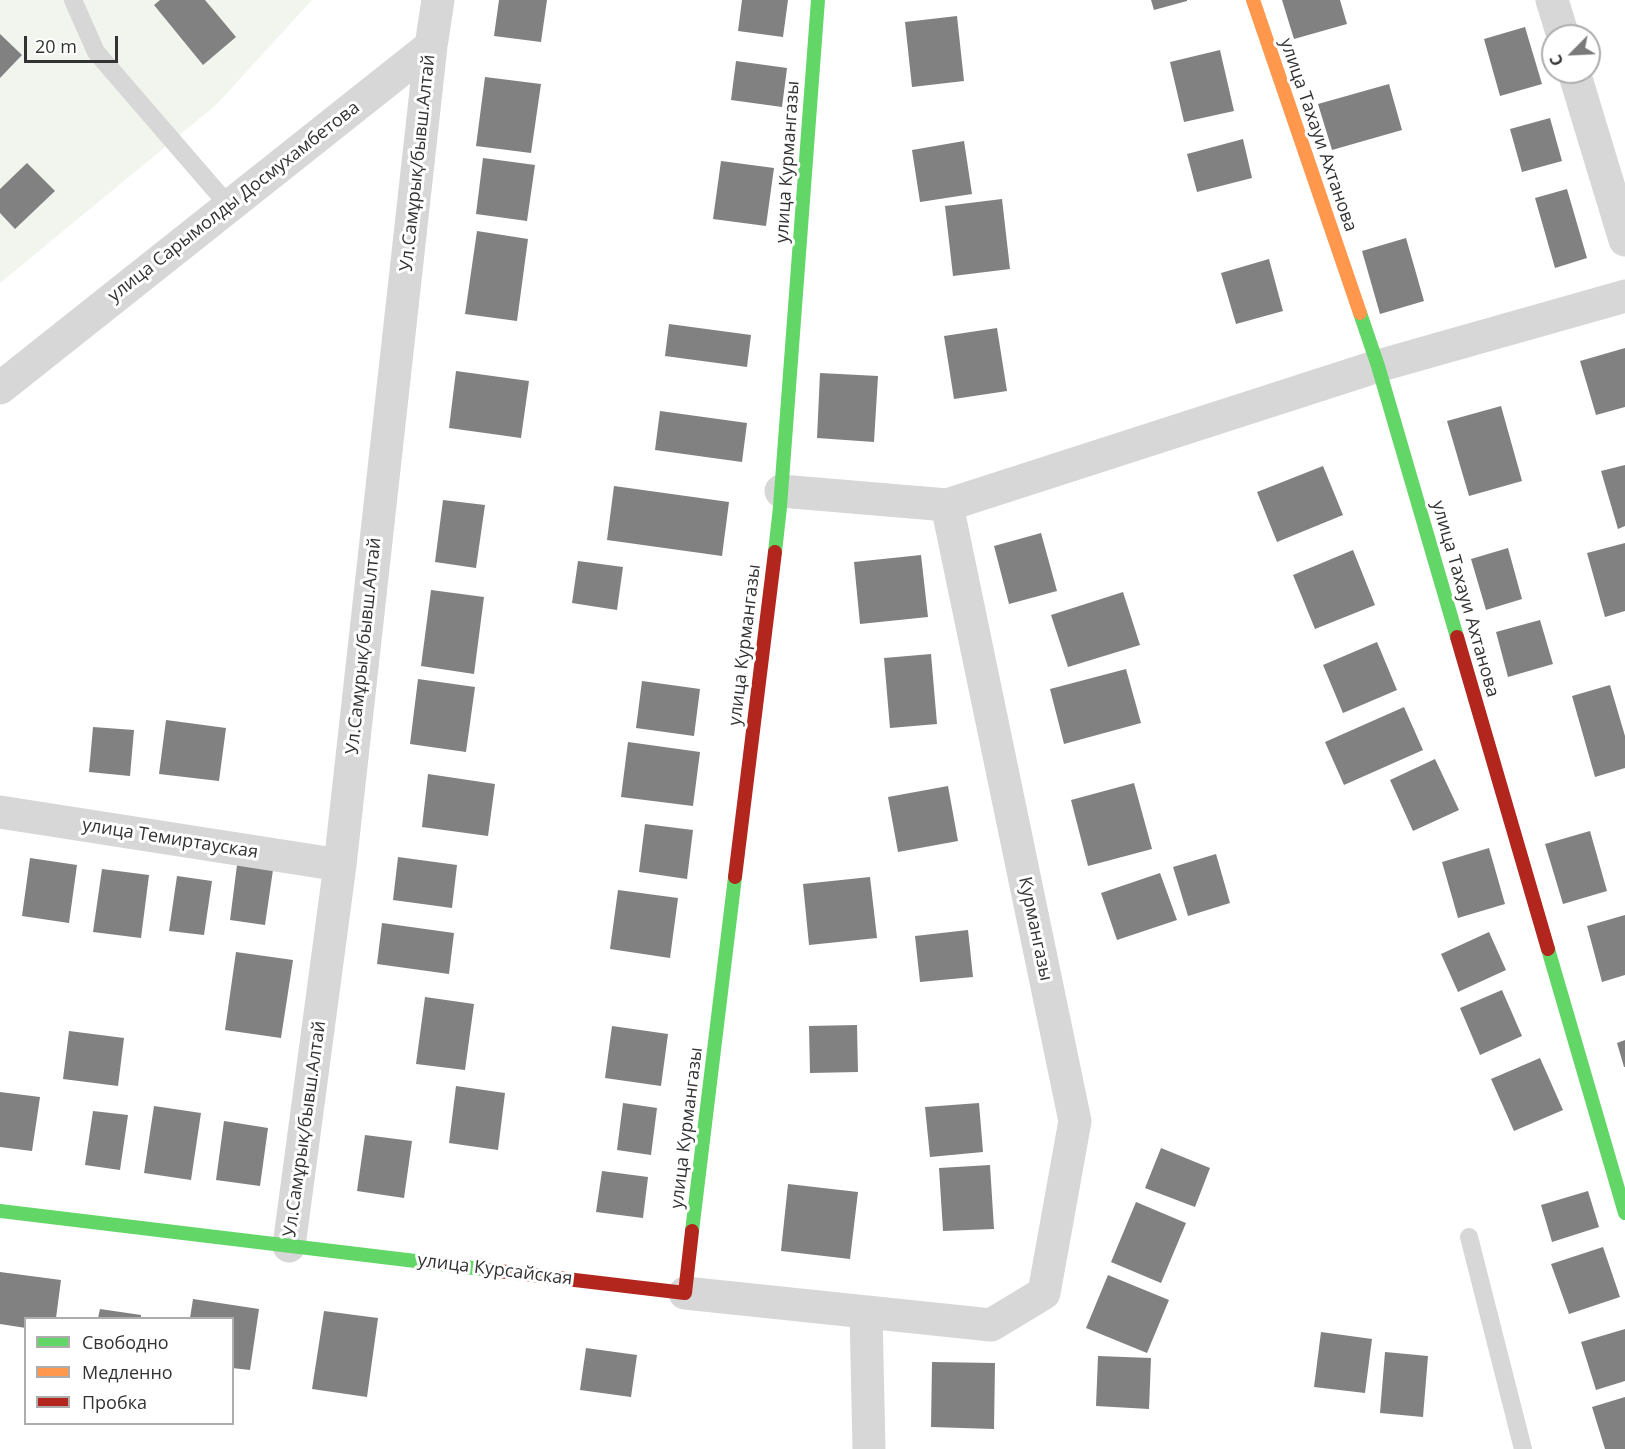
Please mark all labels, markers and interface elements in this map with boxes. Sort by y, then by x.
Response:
scale bar [27,24,122,62]
north arrow [1541,24,1601,84]
text: 20 m [35,34,77,58]
street label: улица Тахауи Ахтанова [1275,36,1361,234]
text: С [1544,51,1569,70]
street label: Ул.Самұрық/бывш.Алтай [396,53,440,273]
street label: улица Курмангазы [772,80,804,244]
street label: улица Сарымолды Досмухамбетова [104,97,364,307]
street label: улица Тахауи Ахтанова [1427,498,1503,700]
street label: Ул.Самұрық/бывш.Алтай [342,536,386,756]
street label: улица Курмангазы [724,563,766,727]
street label: улица Темиртауская [81,814,259,864]
street label: Курмангазы [1013,875,1057,983]
street label: Ул.Самұрық/бывш.Алтай [279,1019,331,1239]
street label: улица Курмангазы [666,1046,708,1210]
street label: улица Курсайская [416,1250,574,1290]
legend [24,1317,234,1425]
text: Свободно [82,1330,169,1354]
text: Медленно [82,1360,173,1384]
text: Пробка [82,1390,147,1414]

